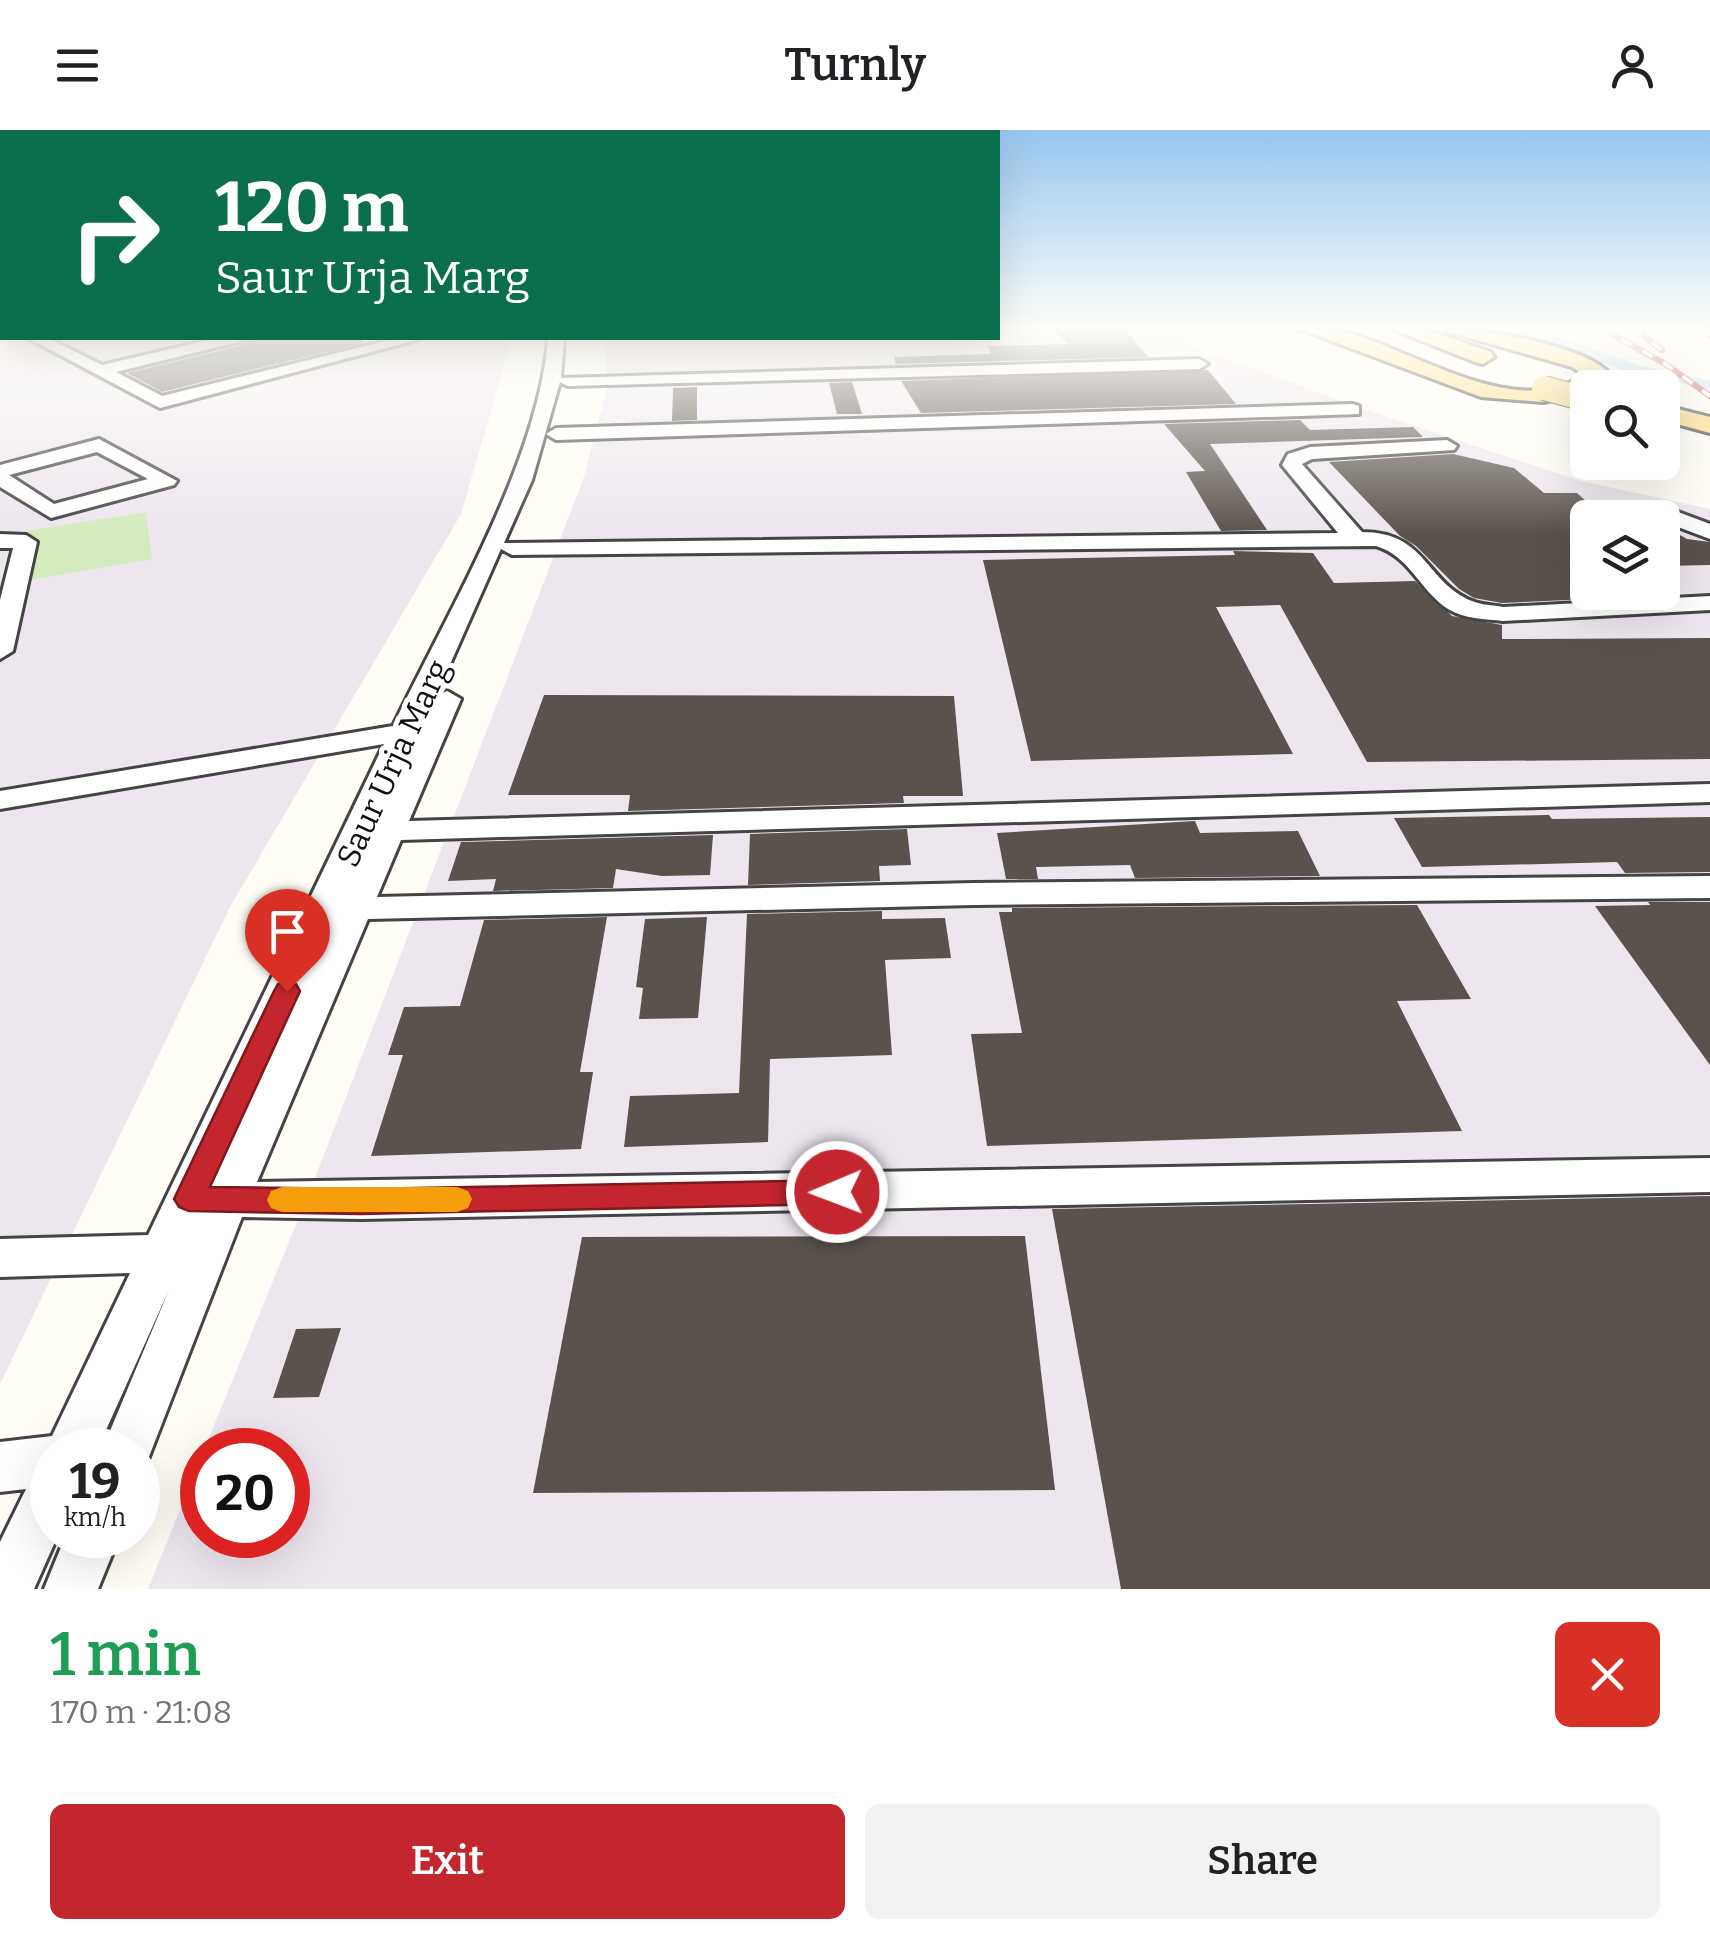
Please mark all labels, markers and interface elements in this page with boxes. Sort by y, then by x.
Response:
icon: menu [50,38,105,93]
text: Turnly [784,38,926,92]
icon: person [1605,38,1660,93]
text: 120 m [215,166,408,250]
icon: right [50,170,180,300]
text: Saur Urja Marg [215,251,530,305]
map controls [1570,370,1680,610]
button: search [1570,370,1680,480]
button: layers [1570,500,1680,610]
street label: Saur Urja Marg [328,653,458,873]
pin [245,889,330,992]
icon: arrive [260,904,315,959]
position arrow [785,1140,889,1244]
speed limit sign: 20 [180,1428,310,1558]
text: 19 [69,1451,121,1511]
text: km/h [64,1503,126,1533]
text: 1 min [50,1619,201,1691]
button: close [1555,1622,1660,1727]
text: 170 m · 21:08 [50,1693,232,1731]
button: Exit [50,1804,845,1919]
button: Share [865,1804,1660,1919]

